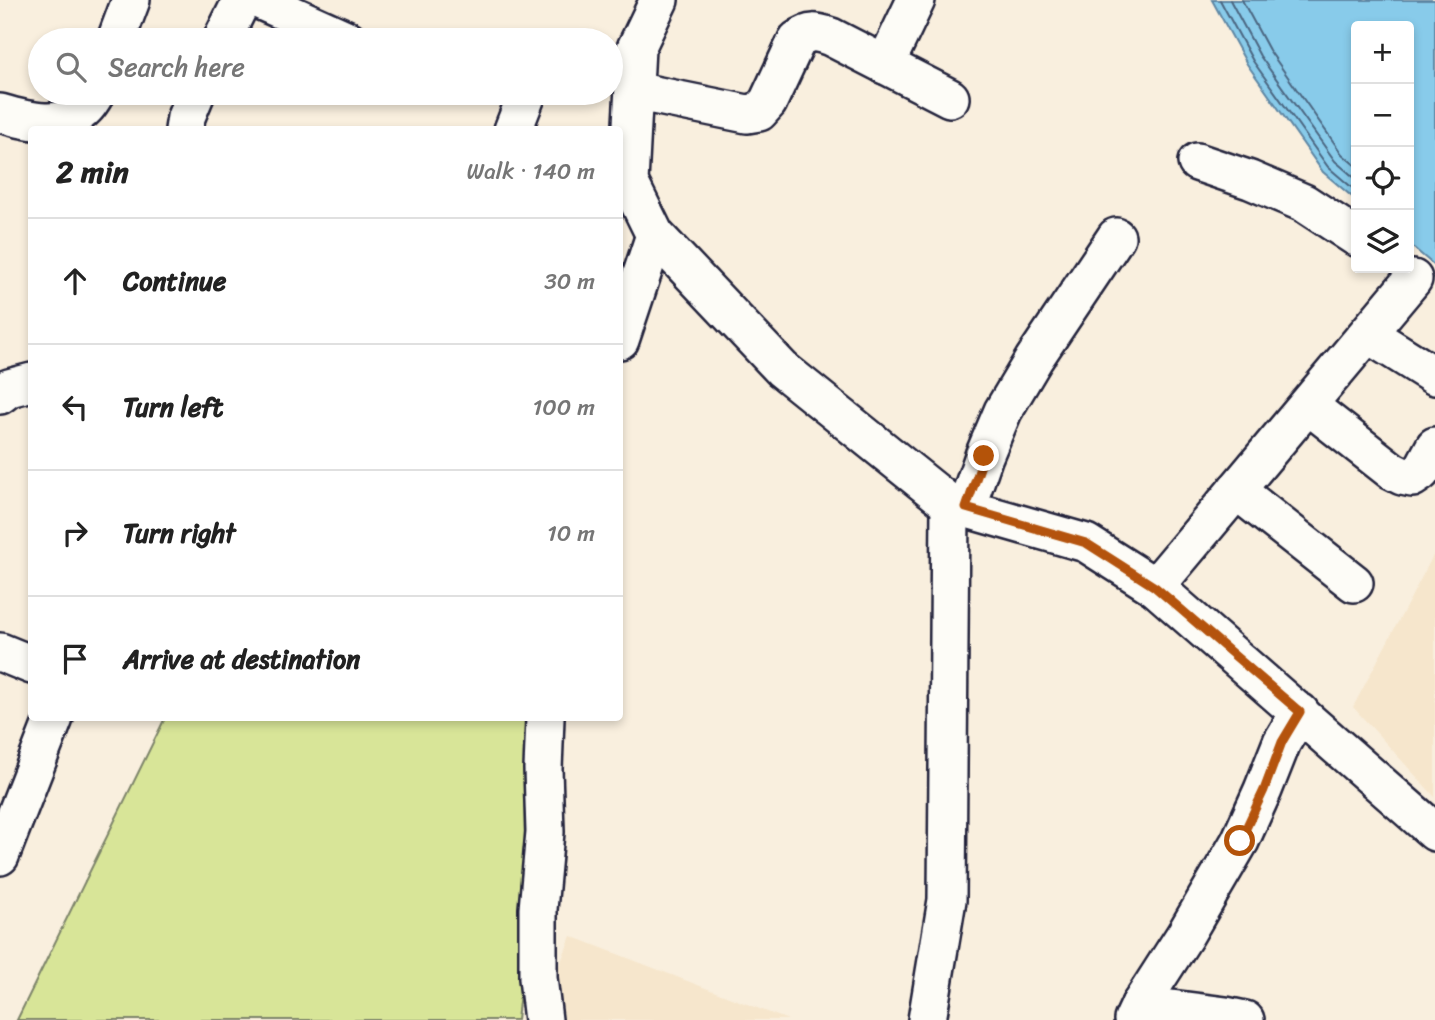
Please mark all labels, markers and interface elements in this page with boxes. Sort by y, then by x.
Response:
map controls [1351,21,1414,273]
button: + [1351,21,1414,84]
search box [28,28,623,105]
text: Search here [108,44,245,90]
icon: search [52,48,90,86]
button: − [1351,84,1414,147]
text: 2 min [56,145,129,199]
button: locate [1351,147,1414,210]
text: Walk · 140 m [466,151,595,192]
button: layers [1351,210,1414,273]
text: Continue [123,258,226,304]
text: 30 m [544,261,595,302]
icon: ahead [56,262,94,300]
text: Turn left [123,384,223,430]
text: 100 m [532,387,595,428]
icon: left [56,388,94,426]
route end [968,440,999,471]
text: Turn right [123,510,236,556]
text: 10 m [547,513,595,554]
icon: right [56,514,94,552]
text: Arrive at destination [123,636,360,682]
icon: arrive [56,640,94,678]
route start [1224,825,1255,856]

